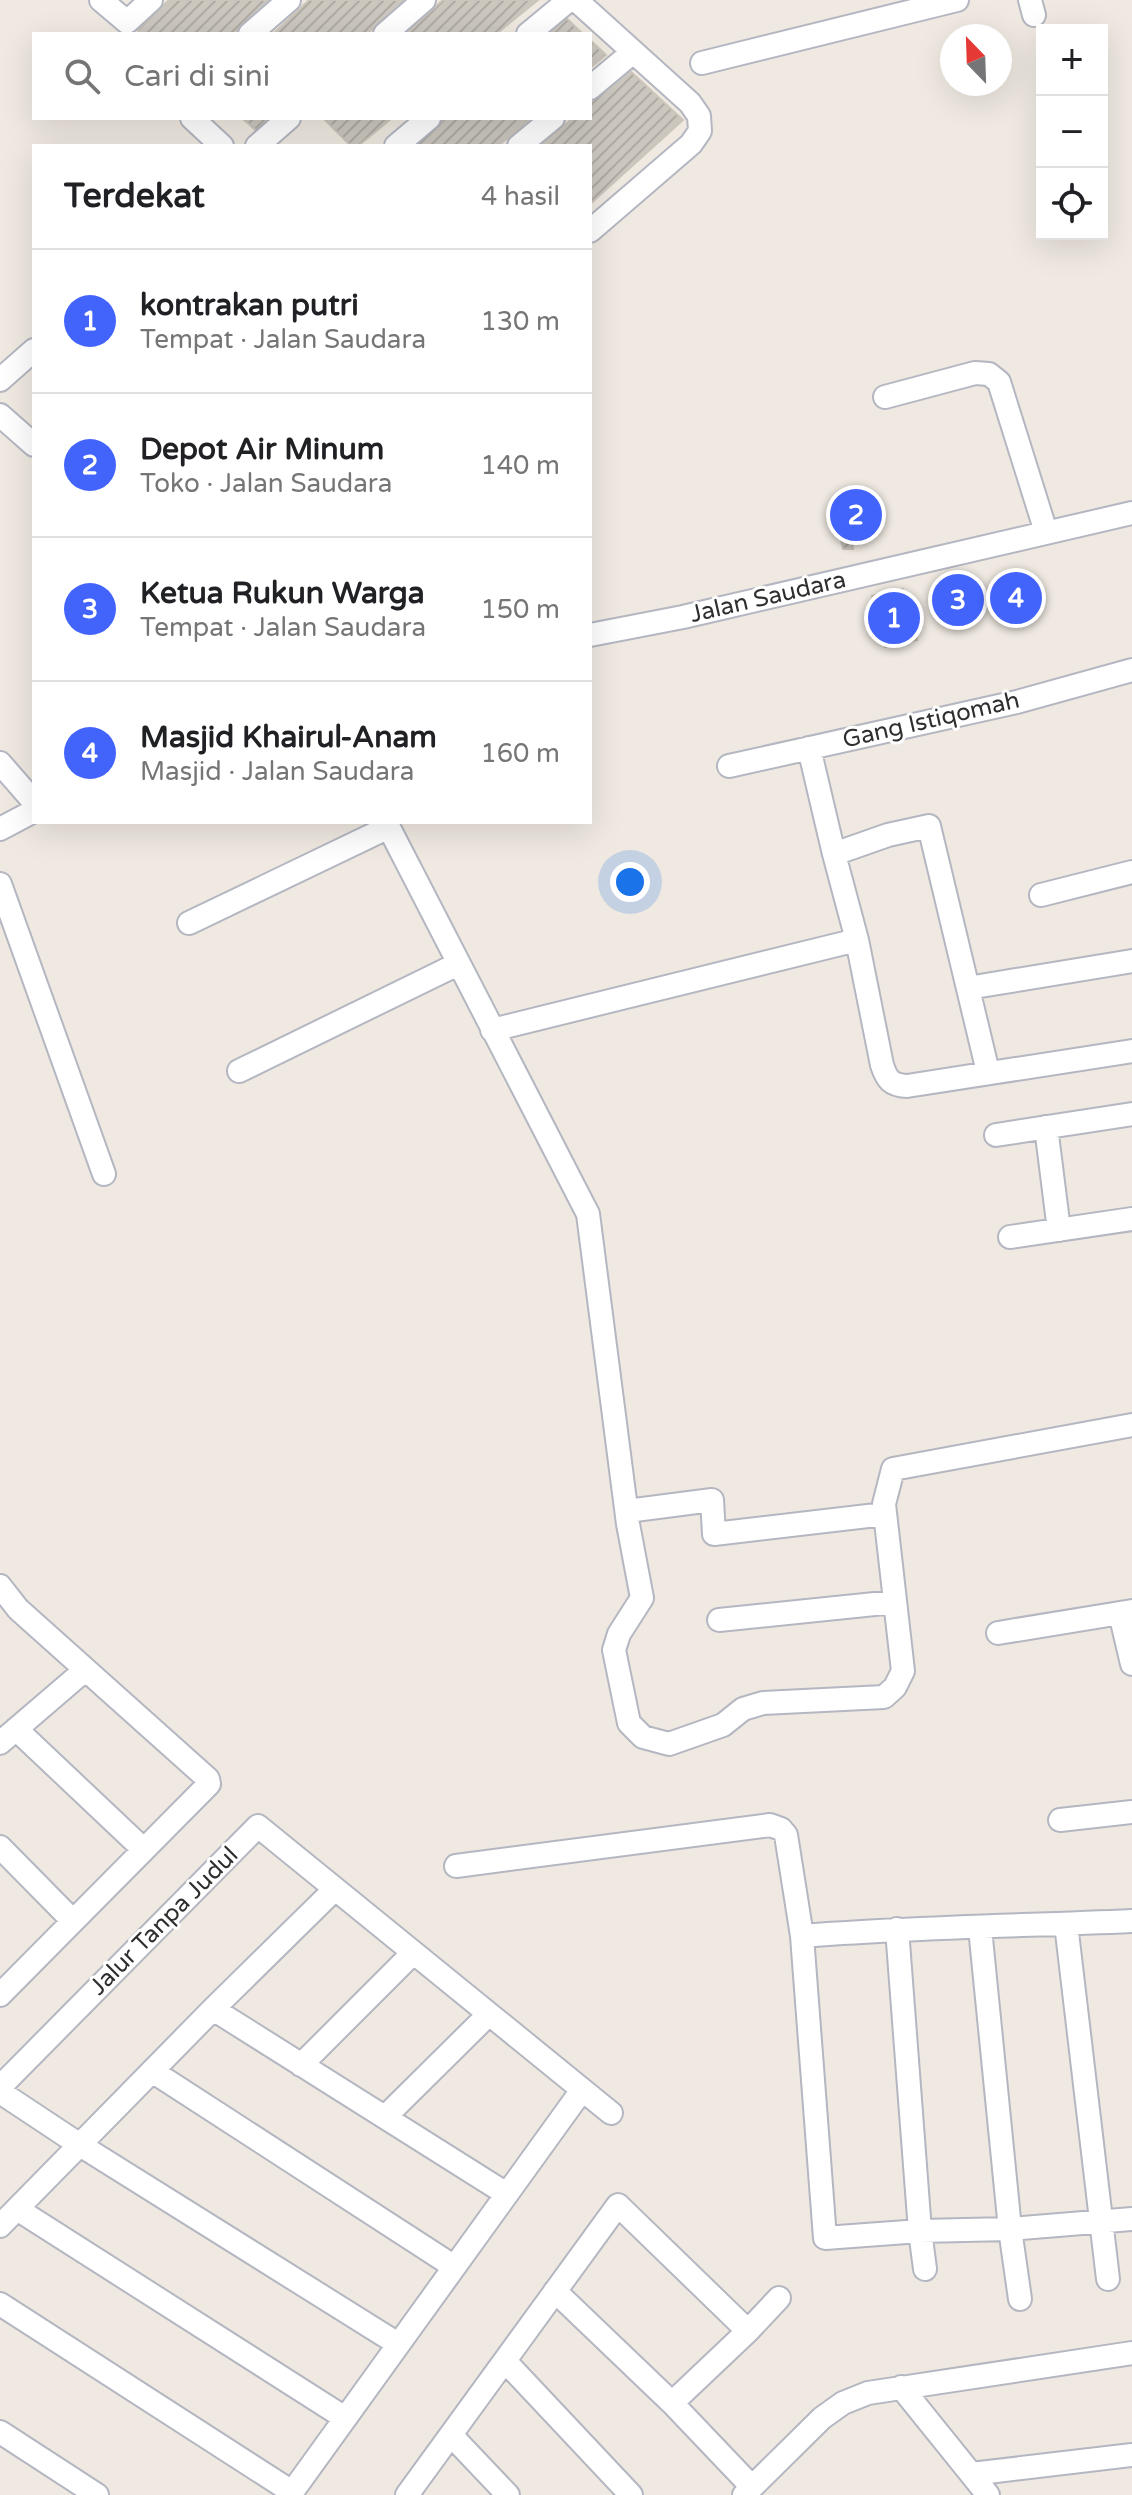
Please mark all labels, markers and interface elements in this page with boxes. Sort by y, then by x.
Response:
north arrow [940,24,1012,96]
map controls [1036,24,1108,240]
button: + [1036,24,1108,96]
search box [32,32,592,120]
icon: search [60,54,104,98]
text: Cari di sini [124,58,270,95]
button: − [1036,96,1108,168]
button: locate [1036,168,1108,240]
text: Terdekat [64,176,205,217]
text: 4 hasil [481,181,560,212]
text: kontrakan putri [140,287,359,324]
text: 1 [82,306,98,337]
text: 130 m [480,306,560,337]
text: Tempat · Jalan Saudara [140,324,426,355]
text: Depot Air Minum [140,431,384,468]
text: 2 [82,450,98,481]
text: 140 m [480,450,560,481]
text: Toko · Jalan Saudara [140,468,392,499]
pin: 2 [830,485,882,545]
street label: Jalan Saudara [687,565,849,629]
pin: 4 [990,568,1042,628]
pin: 3 [932,570,984,630]
text: Ketua Rukun Warga [140,575,425,612]
pin: 1 [868,588,920,648]
text: 3 [82,594,98,625]
text: 150 m [480,594,560,625]
text: Tempat · Jalan Saudara [140,612,426,643]
street label: Gang Istiqomah [840,686,1022,754]
text: Masjid Khairul-Anam [140,719,437,756]
text: 4 [82,738,98,769]
text: 160 m [480,738,560,769]
text: Masjid · Jalan Saudara [140,756,414,787]
your location [610,862,650,902]
street label: Jalur Tanpa Judul [84,1841,244,2001]

